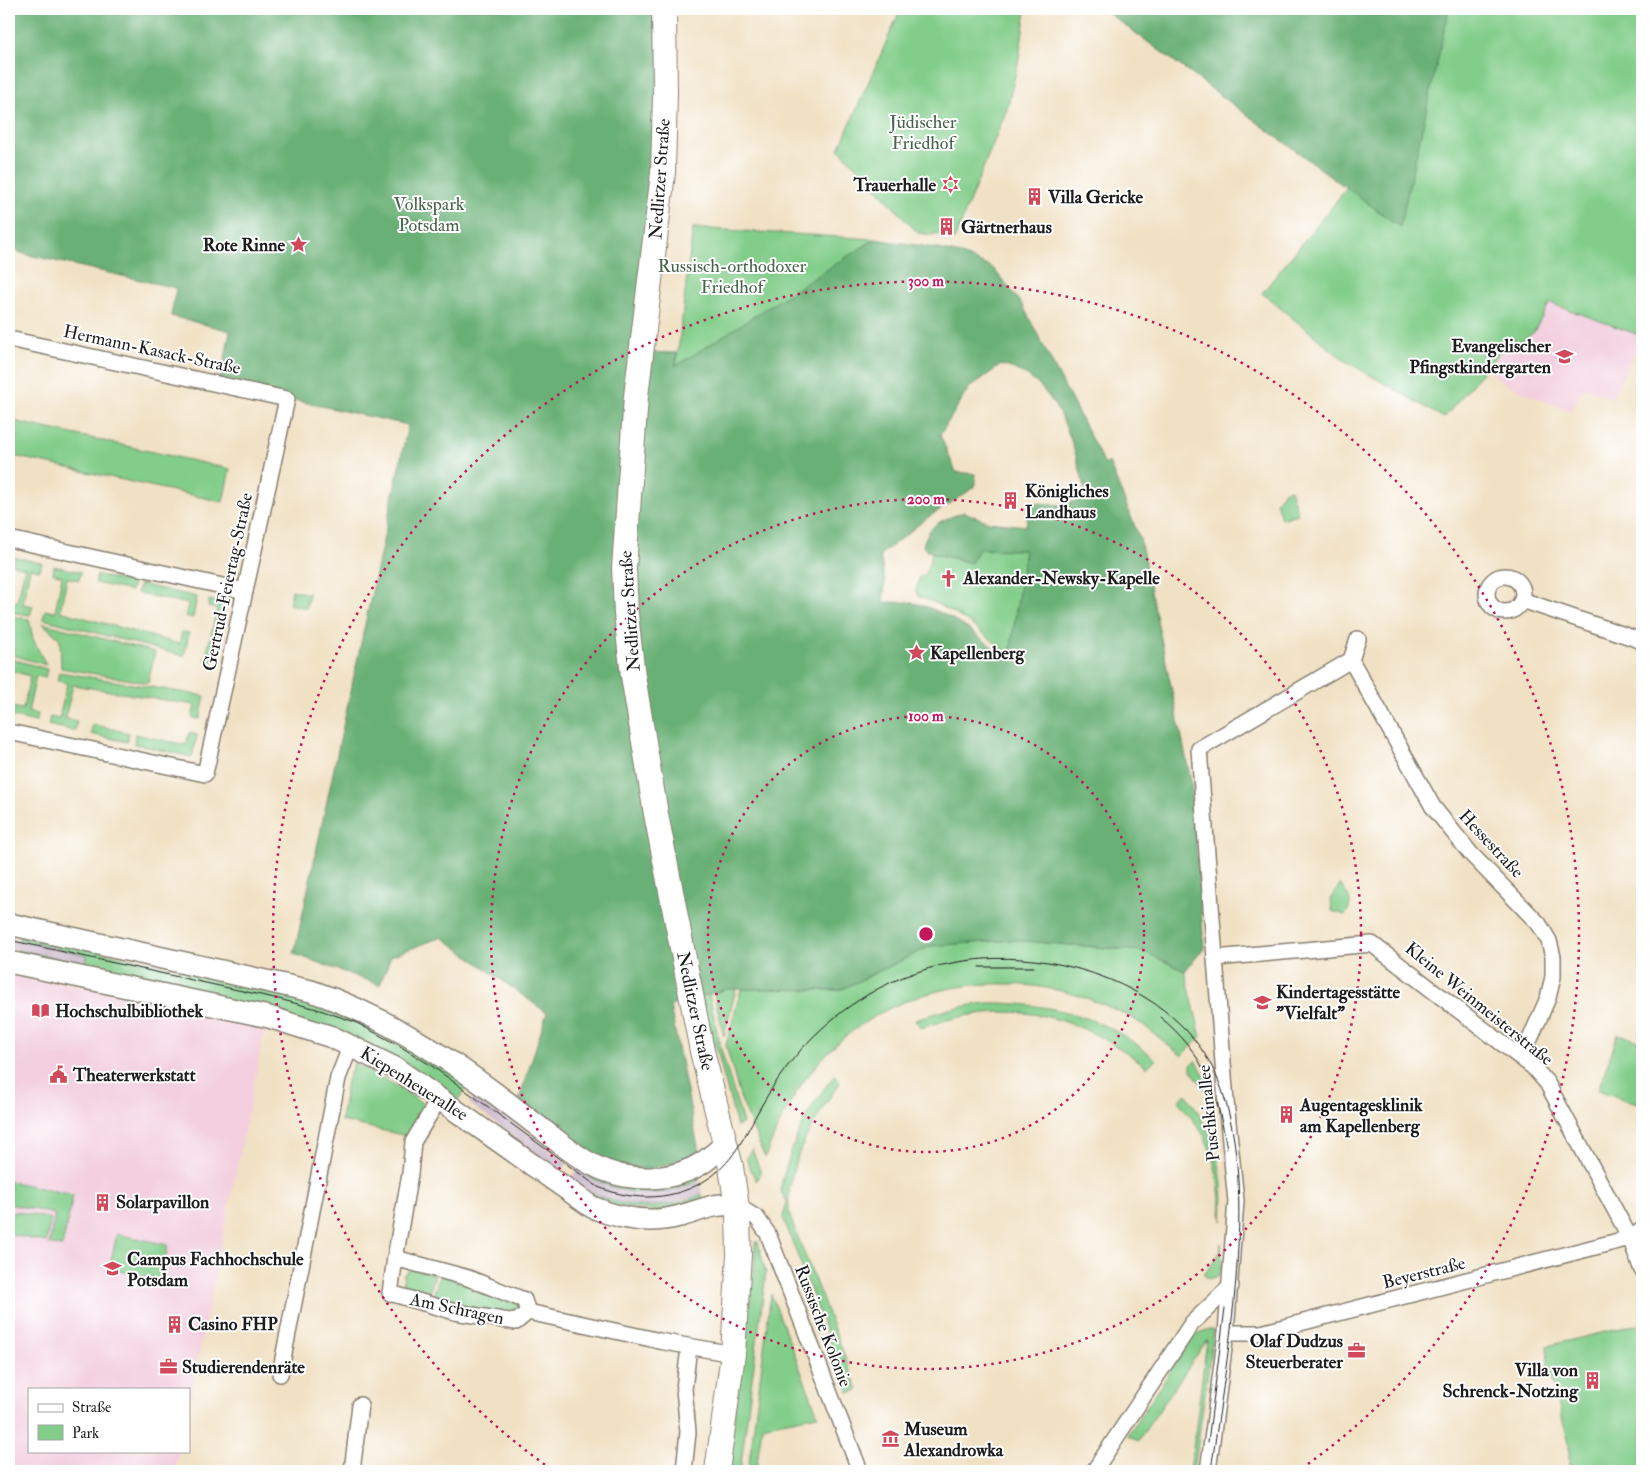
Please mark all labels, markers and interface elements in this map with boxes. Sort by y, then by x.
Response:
park label: Jüdischer Friedhof [889,111,957,155]
street label: Nedlitzer Straße [644,117,676,240]
place label: Trauerhalle [852,174,936,197]
synagogue icon: Trauerhalle [940,175,960,195]
place label: Villa Gericke [1047,186,1144,209]
building icon: Villa Gericke [1024,187,1044,207]
park label: Volkspark Potsdam [394,193,465,237]
place label: Gärtnerhaus [961,216,1052,239]
building icon: Gärtnerhaus [937,217,957,237]
place label: Rote Rinne [203,234,285,257]
place icon: Rote Rinne [289,235,309,255]
park label: Russisch-orthodoxer Friedhof [658,255,806,299]
text: 300 m [908,272,944,291]
street label: Hermann-Kasack-Straße [61,320,243,380]
place label: Evangelischer Pfingstkindergarten [1409,335,1552,379]
school or university icon: Evangelischer Pfingstkindergarten [1555,346,1575,366]
place label: Königliches Landhaus [1025,480,1109,524]
street label: Gertrud-Feiertag-Straße [198,490,258,673]
text: 200 m [907,490,945,509]
building icon: Königliches Landhaus [1001,491,1021,511]
street label: Nedlitzer Straße [614,549,646,672]
place label: Alexander-Newsky-Kapelle [962,567,1160,590]
church icon: Alexander-Newsky-Kapelle [939,568,959,588]
place label: Kapellenberg [930,642,1025,665]
place icon: Kapellenberg [906,643,926,663]
text: 100 m [908,707,944,726]
street label: Hessestraße [1454,805,1529,883]
centre of rings [917,925,935,943]
street label: Kleine Weinmeisterstraße [1400,937,1558,1071]
street label: Nedlitzer Straße [671,949,719,1073]
place label: Kindertagesstätte "Vielfalt" [1276,981,1401,1025]
school or university icon: Kindertagesstätte "Vielfalt" [1252,992,1272,1012]
place label: Hochschulbibliothek [55,1000,203,1023]
library icon: Hochschulbibliothek [31,1001,51,1021]
street label: Kiepenheuerallee [356,1042,473,1127]
street label: Puschkinallee [1192,1063,1226,1162]
place label: Theaterwerkstatt [72,1064,196,1087]
public building icon: Theaterwerkstatt [49,1065,69,1085]
place label: Augentagesklinik am Kapellenberg [1299,1094,1423,1138]
building icon: Augentagesklinik am Kapellenberg [1276,1105,1296,1125]
place label: Solarpavillon [116,1191,210,1214]
building icon: Solarpavillon [92,1192,112,1212]
place label: Campus Fachhochschule Potsdam [127,1248,304,1292]
street label: Beyerstraße [1380,1251,1468,1294]
school or university icon: Campus Fachhochschule Potsdam [103,1259,123,1279]
street label: Russische Kolonie [789,1262,857,1391]
street label: Am Schragen [407,1288,506,1330]
place label: Casino FHP [188,1313,278,1336]
building icon: Casino FHP [164,1314,184,1334]
place label: Olaf Dudzus Steuerberater [1246,1330,1343,1374]
office icon: Olaf Dudzus Steuerberater [1347,1341,1367,1361]
place label: Studierendenräte [182,1356,305,1379]
office icon: Studierendenräte [158,1357,178,1377]
place label: Villa von Schrenck-Notzing [1443,1359,1579,1403]
building icon: Villa von Schrenck-Notzing [1582,1370,1602,1390]
legend [28,1388,190,1452]
text: Straße [72,1398,111,1417]
place label: Museum Alexandrowka [903,1418,1004,1462]
text: Park [72,1424,99,1443]
museum icon: Museum Alexandrowka [880,1429,900,1449]

